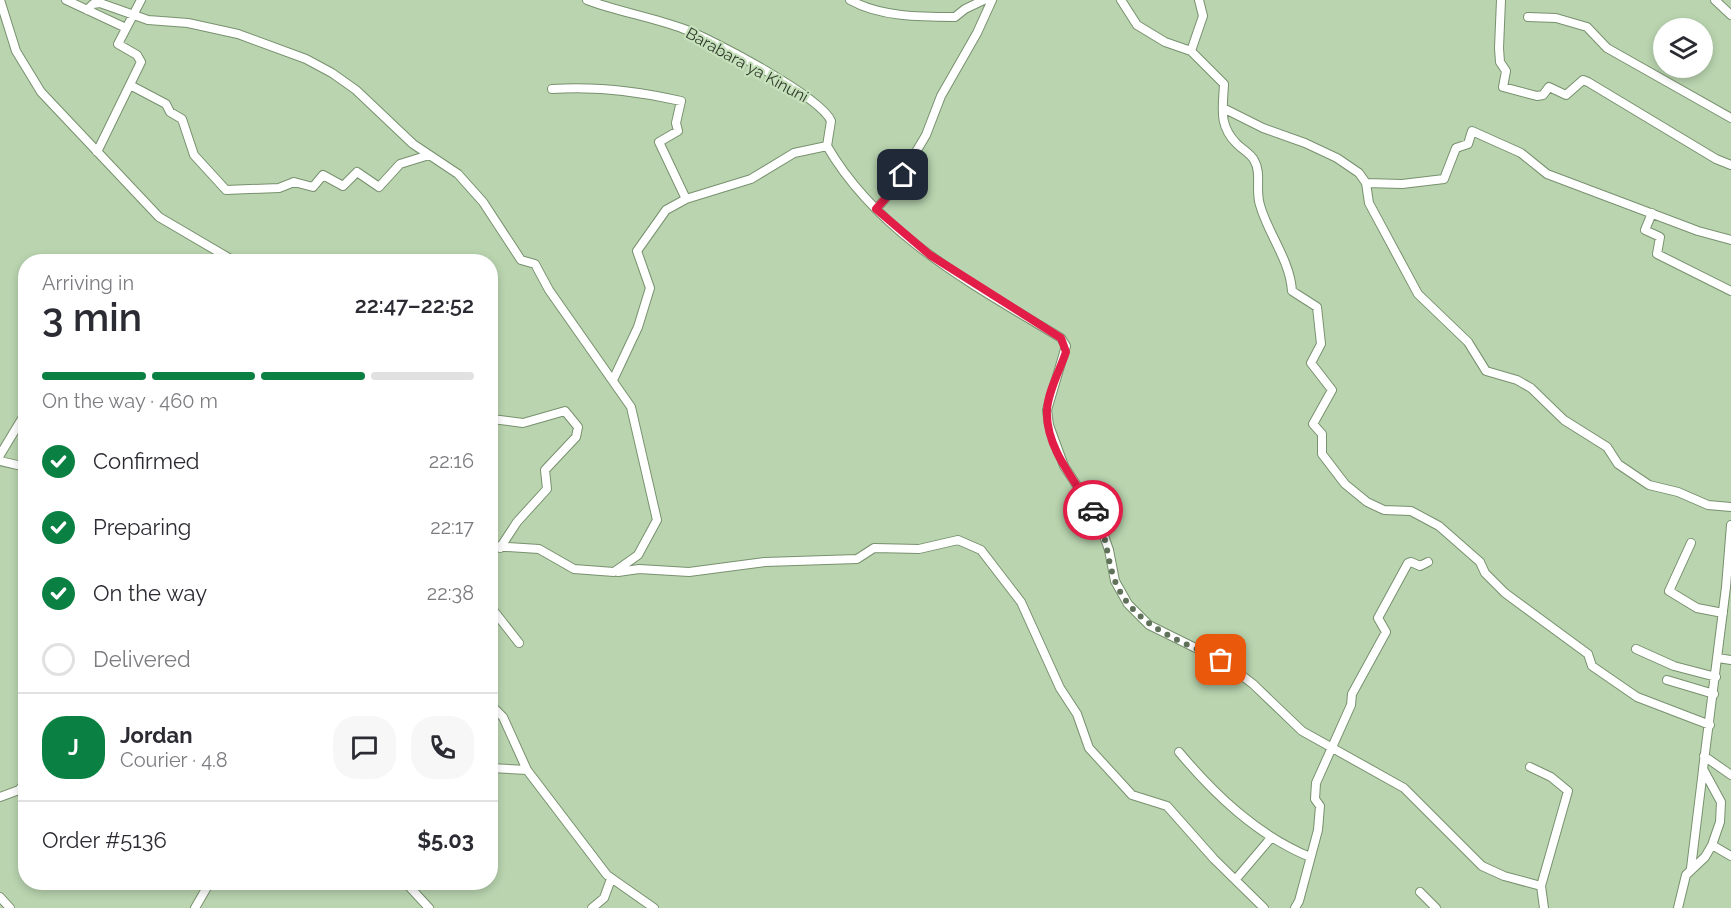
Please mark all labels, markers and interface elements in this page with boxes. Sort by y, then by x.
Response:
map controls [1653,18,1713,78]
button: layers [1653,18,1713,78]
street label: Barabara ya Kinuni [683,24,811,106]
pin [877,149,928,200]
icon: home [886,158,919,191]
text: Arriving in [42,271,134,295]
text: 22:47–22:52 [355,292,474,318]
text: 3 min [42,294,142,340]
text: On the way · 460 m [42,389,218,413]
icon: check [42,445,75,478]
text: Confirmed [93,448,200,474]
text: 22:16 [429,449,474,473]
courier [1063,480,1123,540]
icon: car [1077,494,1110,527]
icon: check [42,511,75,544]
text: Preparing [93,514,191,540]
text: 22:17 [430,515,474,539]
icon: check [42,577,75,610]
text: On the way [93,580,207,606]
text: 22:38 [427,581,474,605]
pin [1195,634,1246,685]
icon: bag [1204,643,1237,676]
text: Delivered [93,646,191,672]
button: chat [333,716,396,779]
button: phone [411,716,474,779]
text: Jordan [120,722,192,748]
text: J [68,734,79,760]
text: Courier · 4.8 [120,748,228,772]
text: Order #5136 [42,827,167,853]
text: $5.03 [417,827,474,853]

